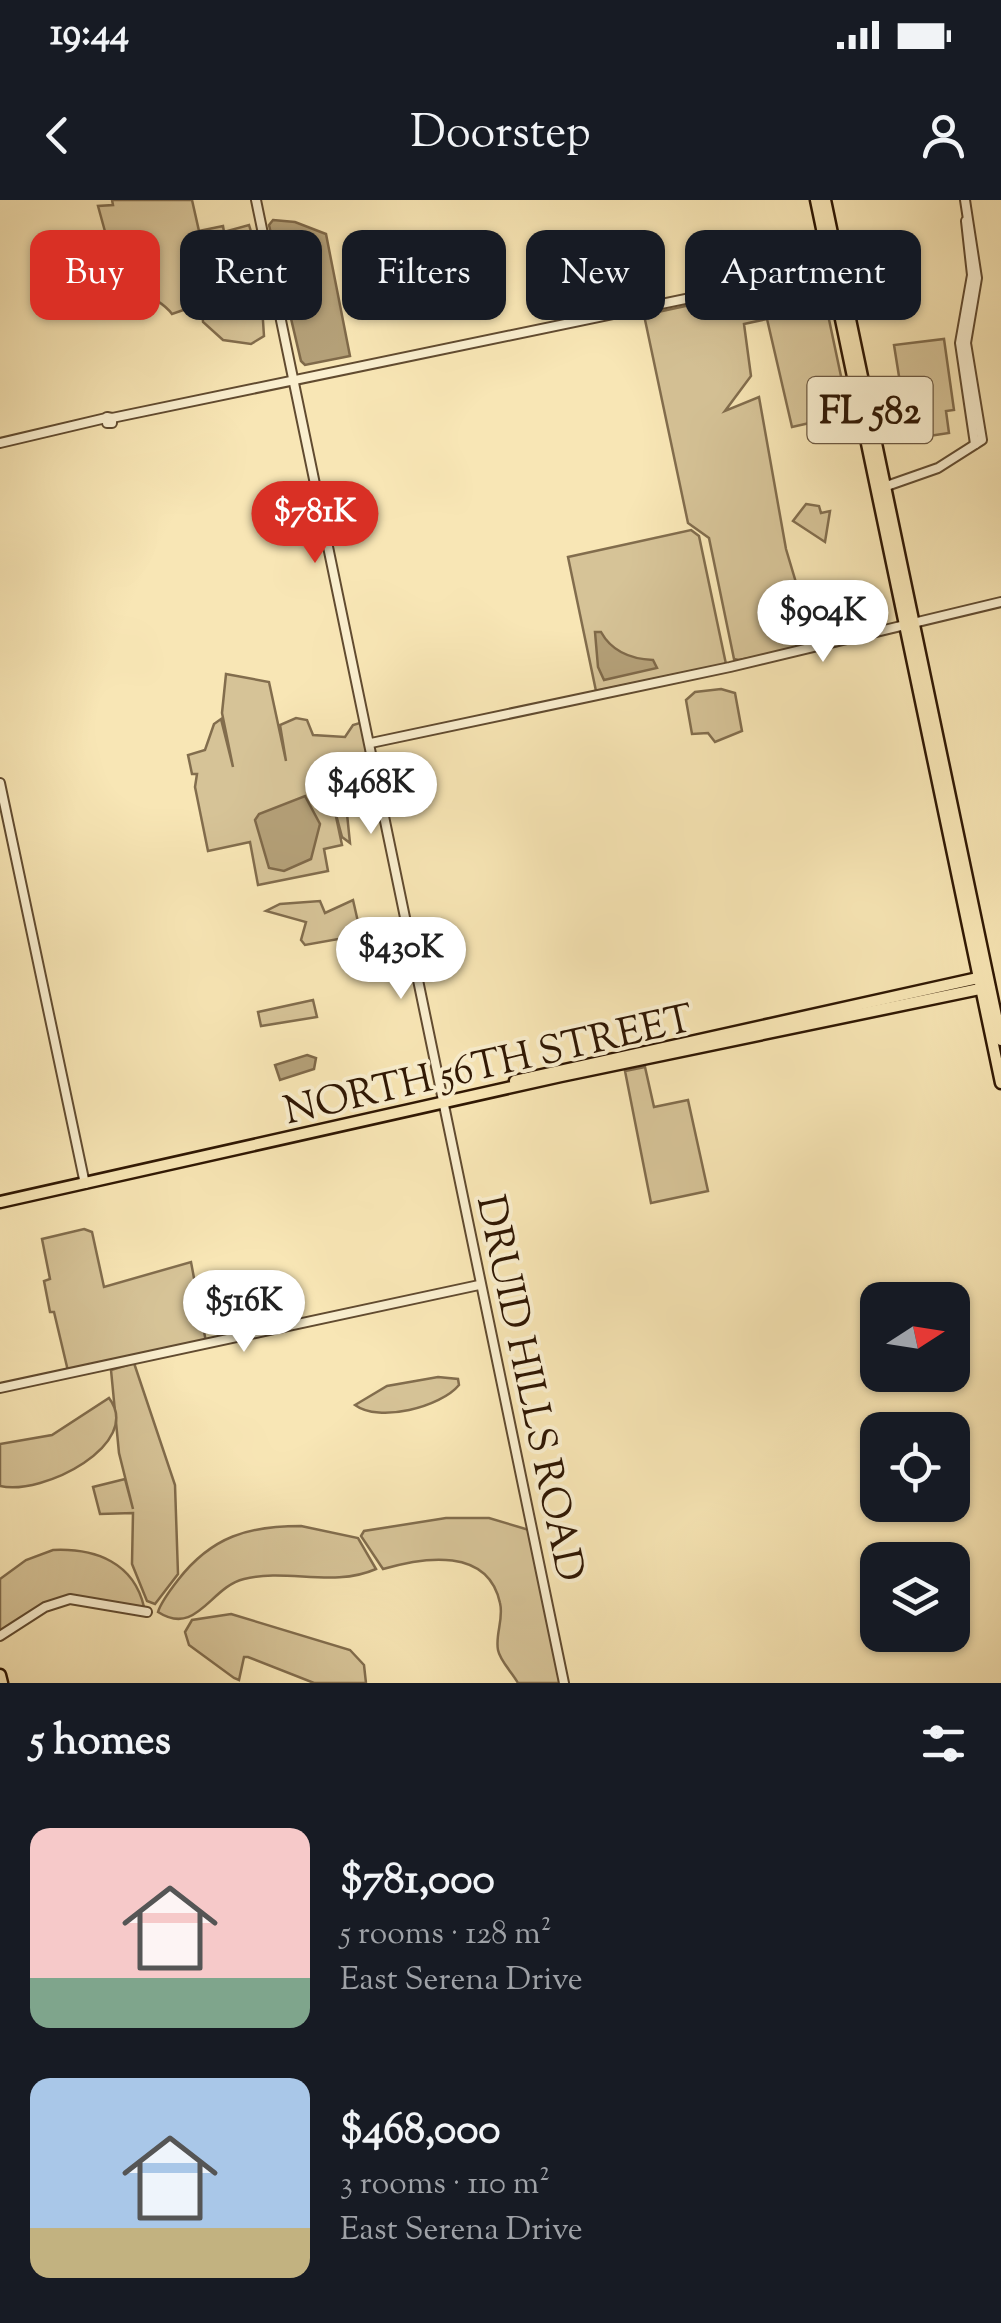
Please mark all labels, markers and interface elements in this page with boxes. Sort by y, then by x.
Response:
text: 19:44 [50,8,129,62]
text: Doorstep [410,103,591,168]
icon: back [30,108,85,163]
icon: person [916,108,971,163]
chip: Buy [30,230,160,320]
chip: Rent [180,230,322,320]
chip: Filters [342,230,506,320]
chip: New [526,230,665,320]
chip: Apartment [685,230,921,320]
road number: FL 582 [808,377,932,443]
pin: $781K [245,481,385,566]
text: $781K [273,490,357,536]
pin: $904K [753,580,893,665]
text: $904K [779,589,867,635]
pin: $468K [301,752,441,837]
text: $468K [327,761,415,807]
pin: $430K [331,917,471,1002]
text: $430K [358,926,444,972]
street label: NORTH 56TH STREET [279,993,699,1142]
street label: DRUID HILLS ROAD [459,1191,596,1587]
pin: $516K [174,1270,314,1355]
text: $516K [205,1279,283,1325]
north arrow [860,1282,970,1392]
map controls [860,1282,970,1652]
button: locate [860,1412,970,1522]
button: layers [860,1542,970,1652]
text: 5 homes [30,1713,171,1773]
icon: filters [916,1716,971,1771]
text: $781,000 [340,1852,495,1912]
icon: home [110,1868,230,1988]
text: 5 rooms · 128 m² [340,1912,551,1958]
text: East Serena Drive [340,1958,583,2004]
text: $468,000 [340,2102,501,2162]
icon: home [110,2118,230,2238]
text: 3 rooms · 110 m² [340,2162,550,2208]
text: East Serena Drive [340,2208,583,2254]

